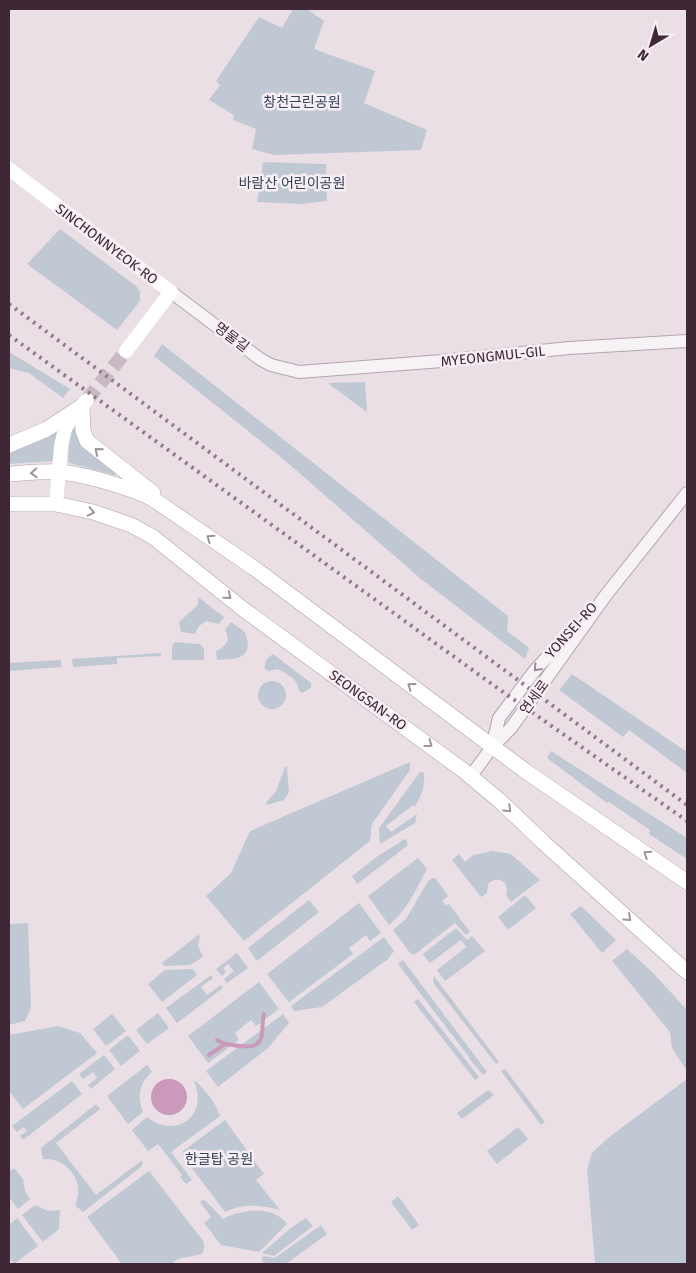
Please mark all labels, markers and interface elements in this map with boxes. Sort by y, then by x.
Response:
north arrow [626,20,676,70]
text: N [634,45,652,64]
park label: 창천근린공원 [263,94,341,111]
park label: 바람산 어린이공원 [239,175,345,192]
street label: SINCHONNYEOK-RO [52,200,161,288]
street label: 명물길 [211,319,252,356]
street label: MYEONGMUL-GIL [440,343,546,370]
one-way arrow [95,447,104,456]
one-way arrow [30,468,38,478]
one-way arrow [87,506,96,517]
one-way arrow [206,535,215,544]
one-way arrow [222,591,231,599]
street label: YONSEI-RO [542,599,601,662]
one-way arrow [534,663,543,672]
street label: SEONGSAN-RO [326,667,410,734]
street label: 연세로 [516,677,553,718]
one-way arrow [407,683,417,692]
one-way arrow [423,739,432,747]
one-way arrow [502,803,511,812]
one-way arrow [643,851,653,860]
one-way arrow [622,913,631,922]
park label: 한글탑 공원 [185,1151,253,1168]

